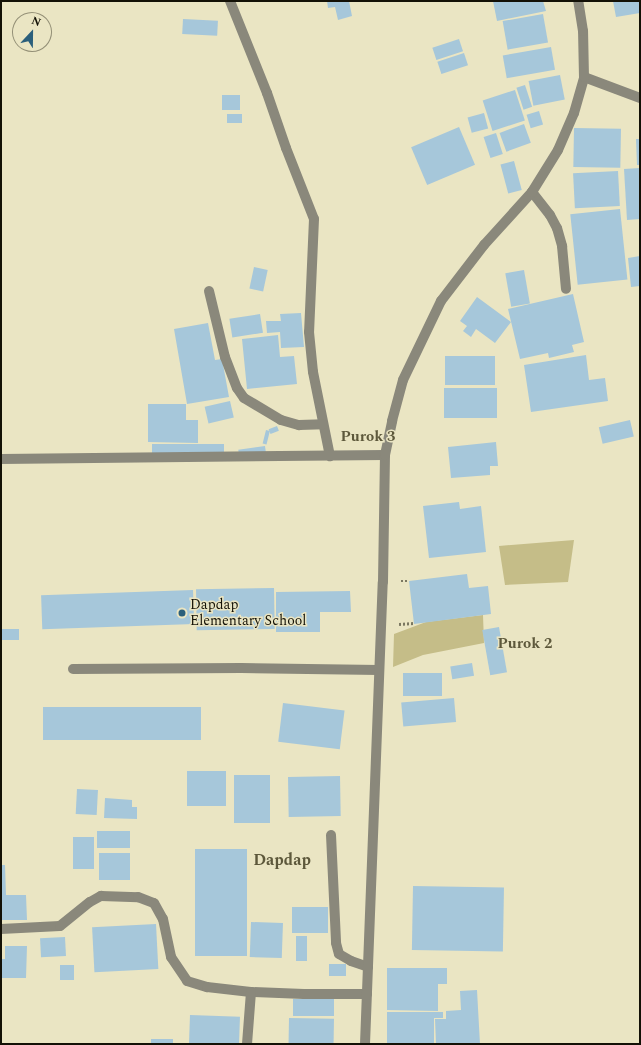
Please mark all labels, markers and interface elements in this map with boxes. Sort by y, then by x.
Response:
north arrow [12,12,52,52]
text: N [29,12,44,31]
district label: Purok 3 [341,428,395,446]
place label: Dapdap Elementary School [190,597,306,630]
marker: Dapdap Elementary School [177,608,187,618]
district label: Purok 2 [498,635,552,653]
district label: Dapdap [253,850,311,870]

